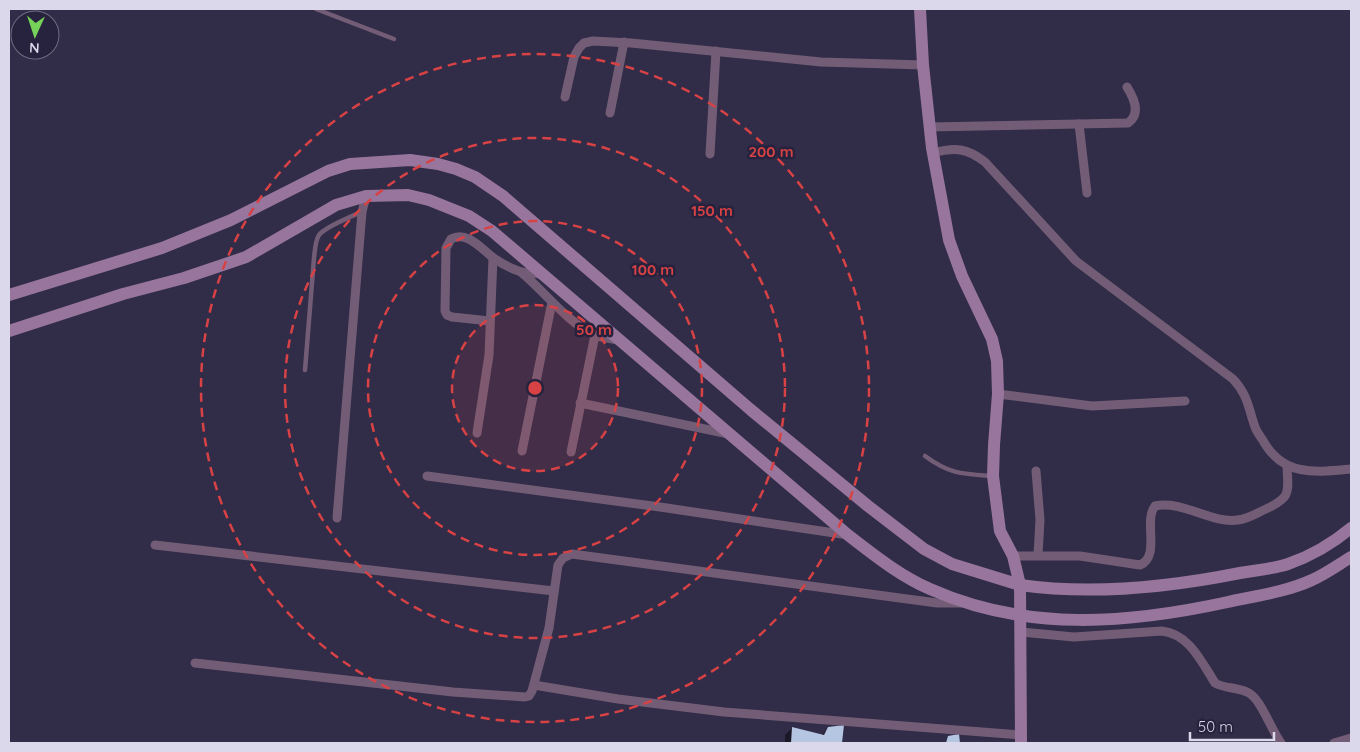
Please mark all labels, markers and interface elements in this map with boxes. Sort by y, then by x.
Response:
north arrow [10,10,60,60]
text: N [29,39,40,57]
text: 200 m [749,142,794,161]
text: 150 m [691,201,733,220]
text: 100 m [632,260,674,279]
text: 50 m [576,320,612,339]
centre of rings [526,379,544,397]
scale bar [1190,710,1274,742]
text: 50 m [1198,717,1233,736]

